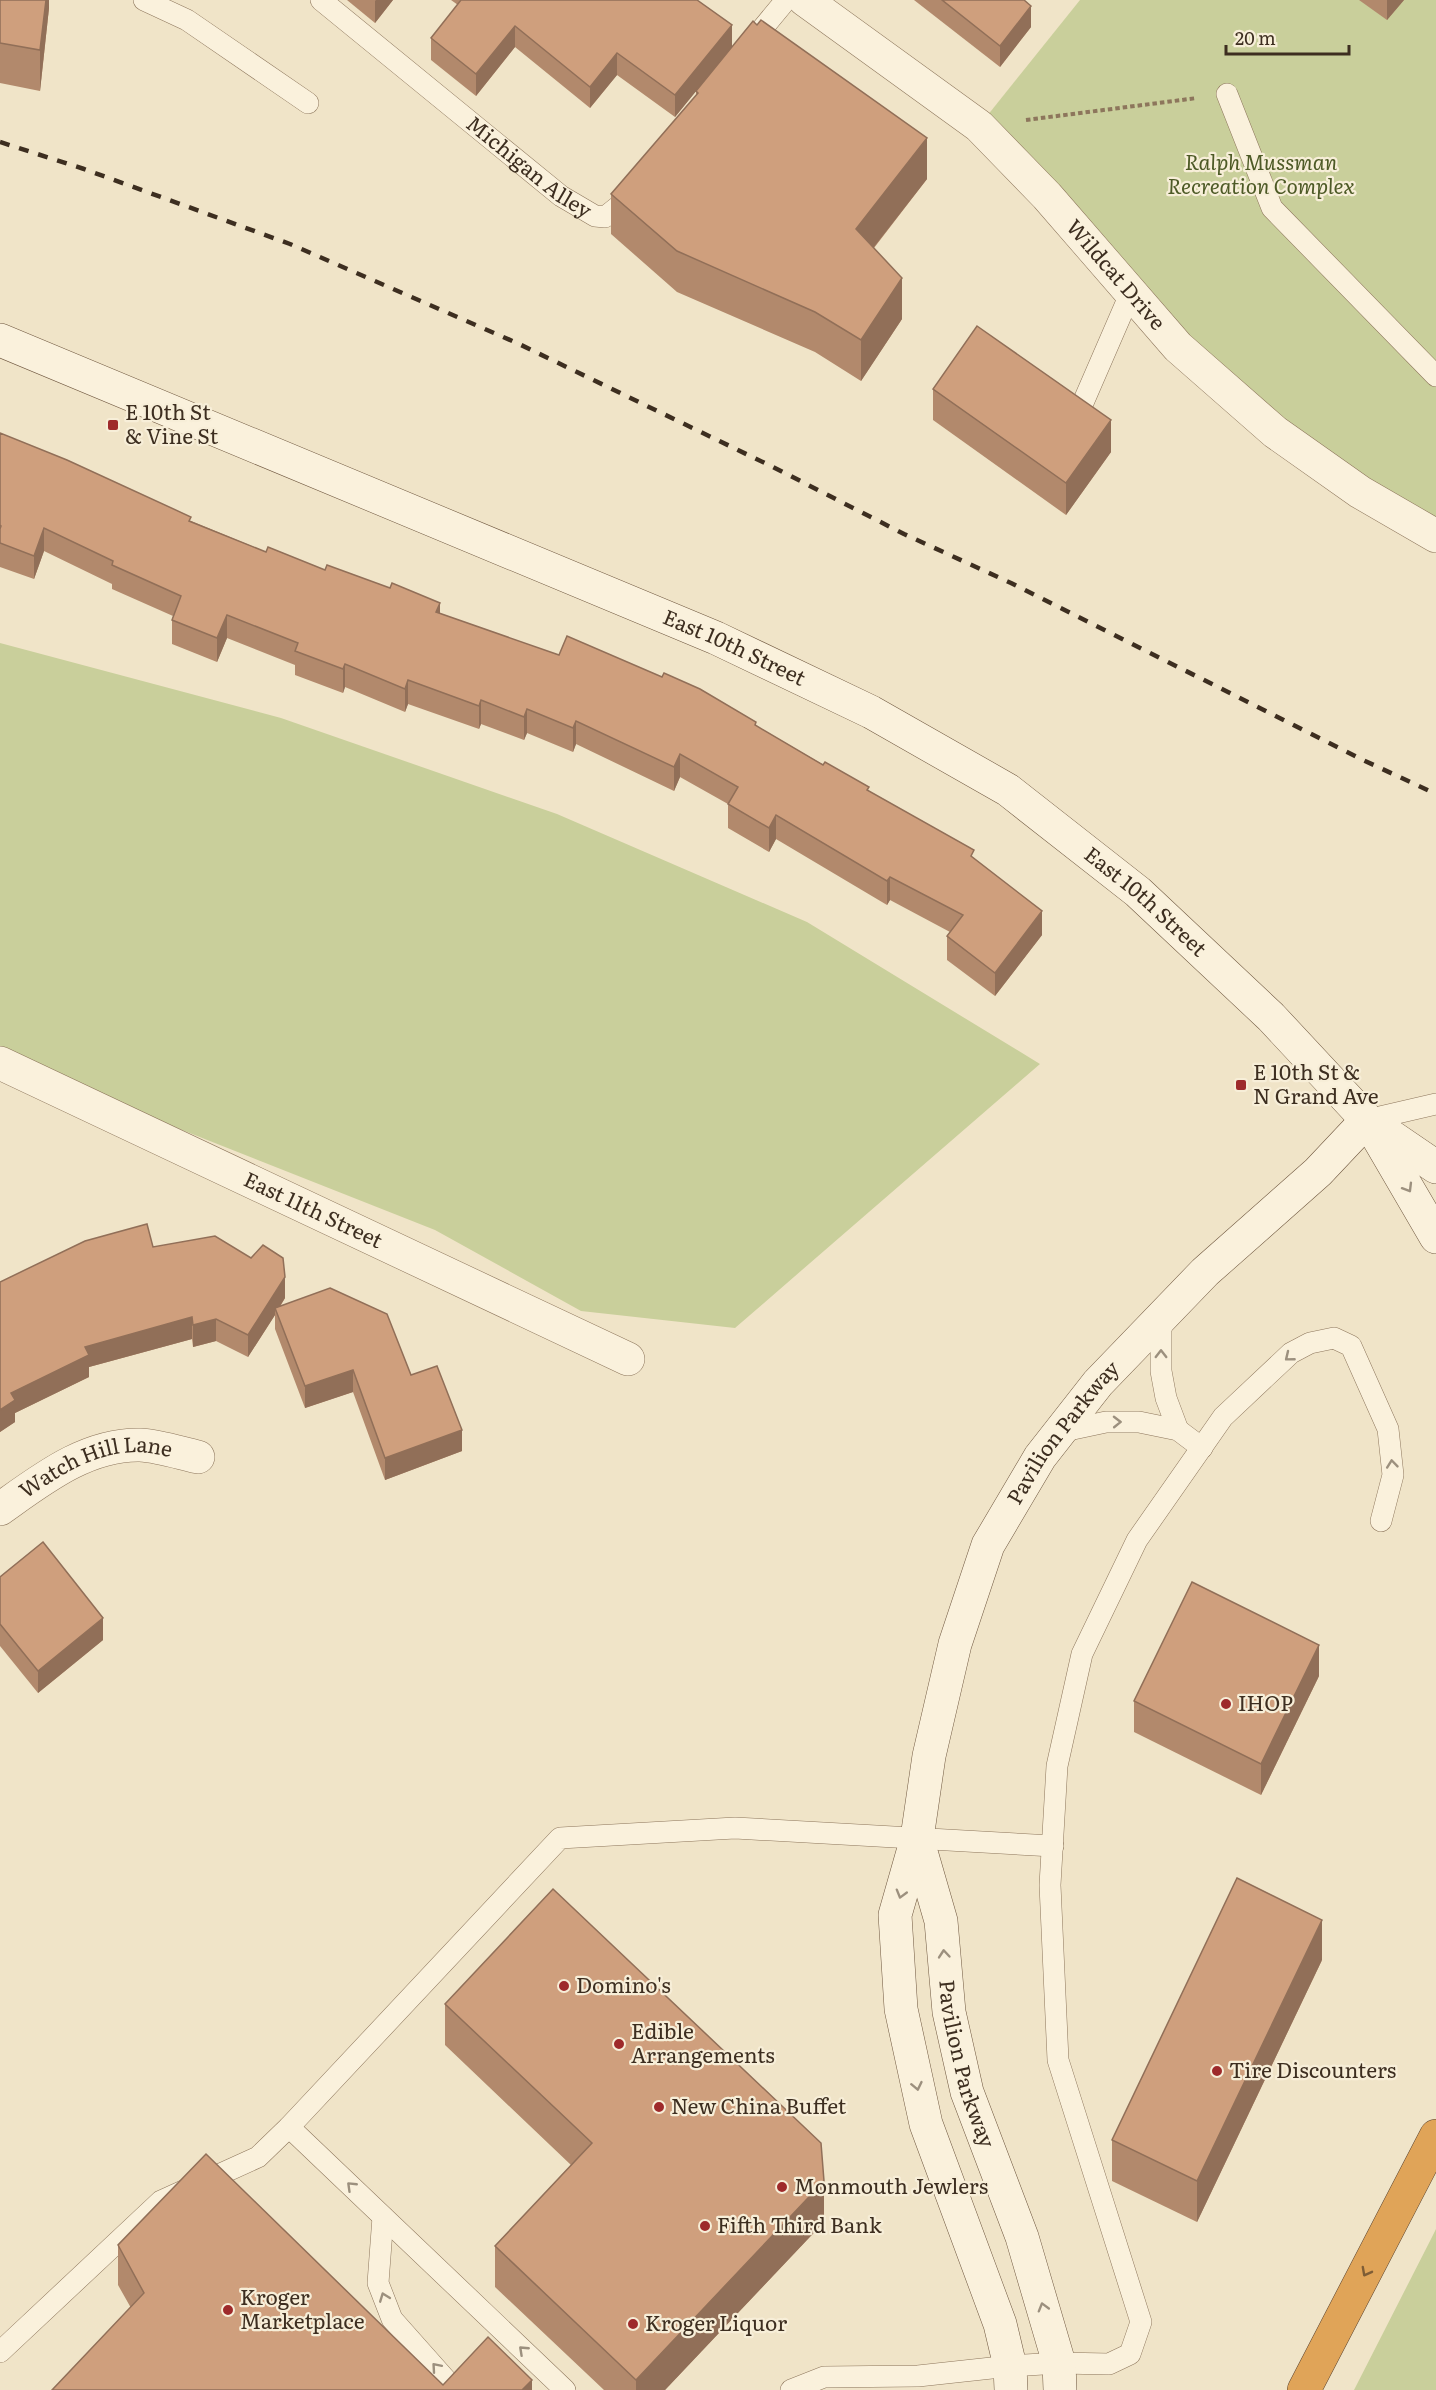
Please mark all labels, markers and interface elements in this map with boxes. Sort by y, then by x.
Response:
scale bar [1226,18,1349,56]
text: 20 m [1235,24,1276,51]
street label: Michigan Alley [461,107,599,224]
park label: Ralph Mussman Recreation Complex [1167,145,1355,200]
street label: Wildcat Drive [1060,211,1174,336]
place label: E 10th St & Vine St [125,395,219,450]
marker: E 10th St & Vine St [106,418,120,432]
street label: East 10th Street [659,600,812,692]
street label: East 10th Street [1079,838,1215,963]
place label: E 10th St & N Grand Ave [1253,1055,1379,1110]
marker: E 10th St & N Grand Ave [1234,1078,1248,1092]
street label: East 11th Street [239,1162,389,1255]
one-way arrow [1400,1182,1412,1192]
one-way arrow [1155,1349,1167,1358]
one-way arrow [1284,1349,1295,1360]
street label: Pavilion Parkway [997,1351,1126,1509]
one-way arrow [1112,1416,1121,1429]
street label: Watch Hill Lane [12,1427,176,1504]
one-way arrow [1386,1460,1399,1469]
place label: IHOP [1238,1686,1293,1717]
marker: IHOP [1219,1697,1233,1711]
one-way arrow [896,1888,908,1899]
one-way arrow [938,1950,951,1959]
place label: Domino's [576,1968,671,1999]
street label: Pavilion Parkway [933,1978,1005,2152]
marker: Domino's [557,1979,571,1993]
place label: Edible Arrangements [631,2014,775,2069]
marker: Edible Arrangements [612,2037,626,2051]
place label: Tire Discounters [1229,2053,1396,2084]
marker: Tire Discounters [1210,2064,1224,2078]
one-way arrow [910,2081,923,2091]
place label: New China Buffet [671,2089,847,2120]
marker: New China Buffet [652,2100,666,2114]
place label: Monmouth Jewlers [794,2169,988,2200]
marker: Monmouth Jewlers [775,2180,789,2194]
one-way arrow [347,2183,358,2194]
place label: Fifth Third Bank [717,2208,882,2239]
marker: Fifth Third Bank [698,2219,712,2233]
one-way arrow [1362,2266,1373,2276]
place label: Kroger Marketplace [240,2280,365,2335]
one-way arrow [379,2292,391,2303]
one-way arrow [1038,2302,1050,2313]
marker: Kroger Marketplace [221,2303,235,2317]
place label: Kroger Liquor [645,2306,787,2337]
marker: Kroger Liquor [626,2317,640,2331]
one-way arrow [519,2346,529,2357]
one-way arrow [432,2363,443,2374]

